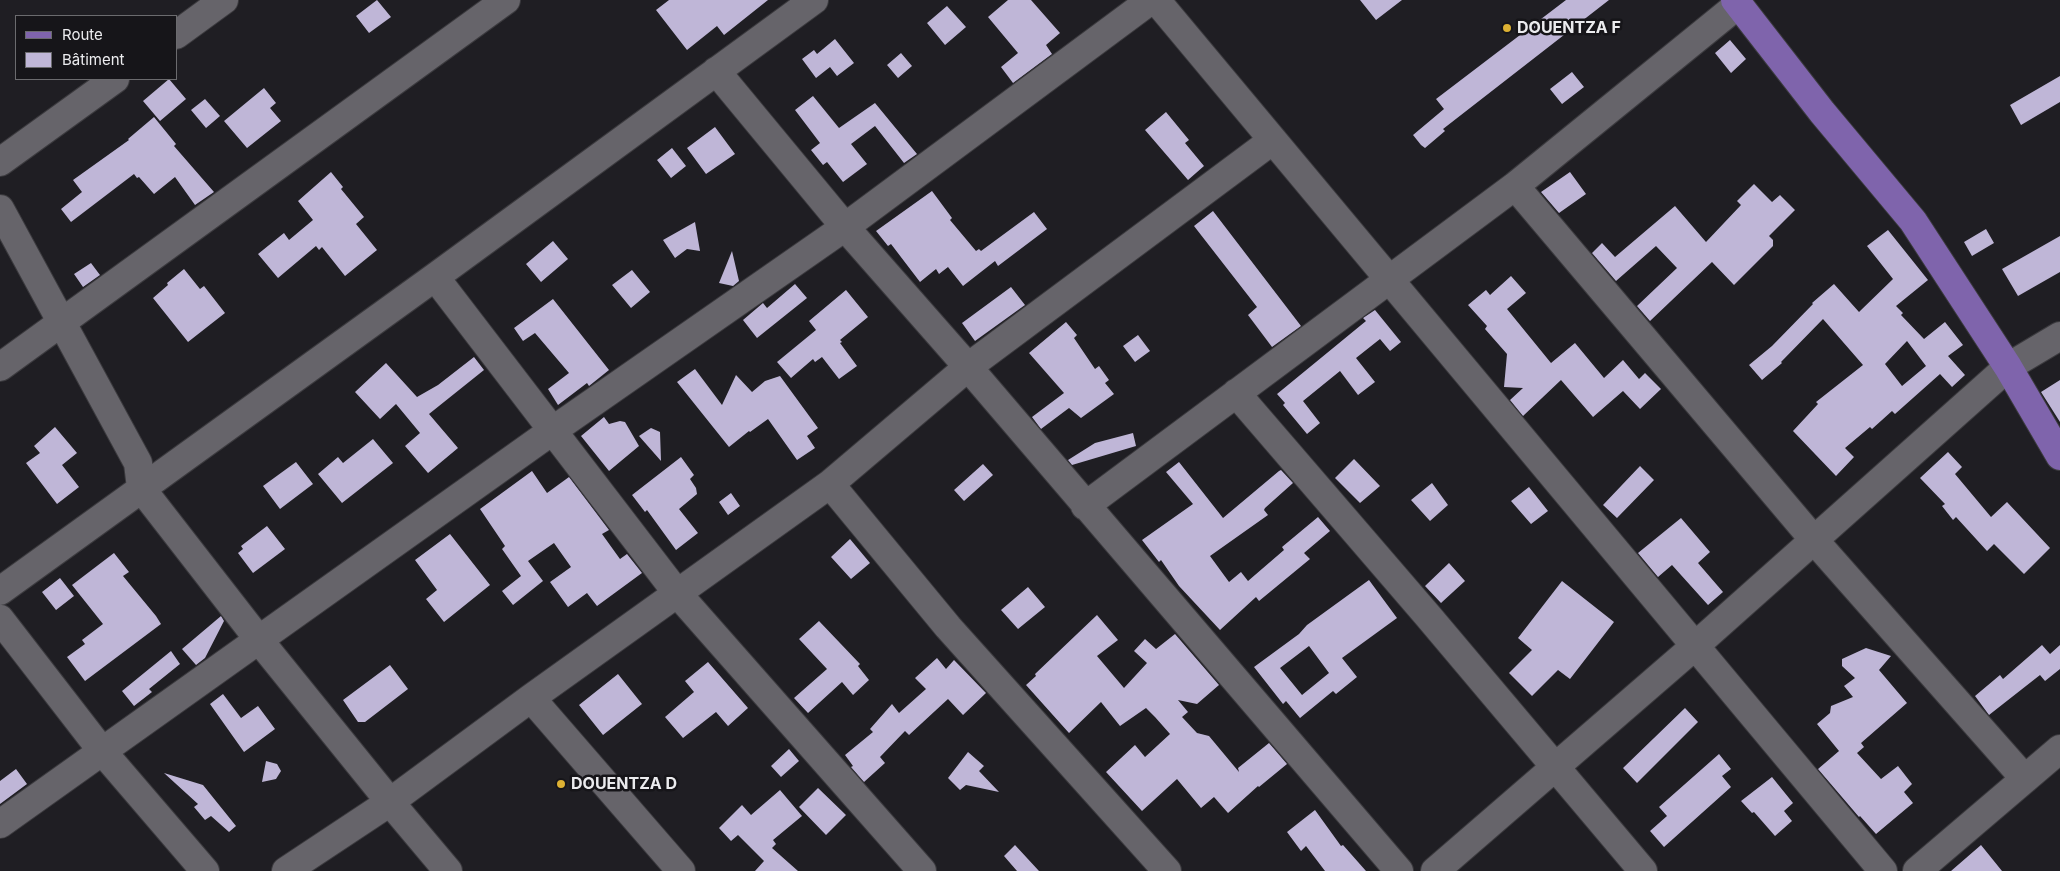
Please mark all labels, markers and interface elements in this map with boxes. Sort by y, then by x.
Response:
legend [15,15,178,80]
place label: DOUENTZA F [1517,18,1621,38]
marker: DOUENTZA F [1501,22,1513,34]
text: Route [62,25,103,44]
text: Bâtiment [62,50,124,69]
place label: DOUENTZA D [571,774,677,794]
marker: DOUENTZA D [555,778,567,790]

